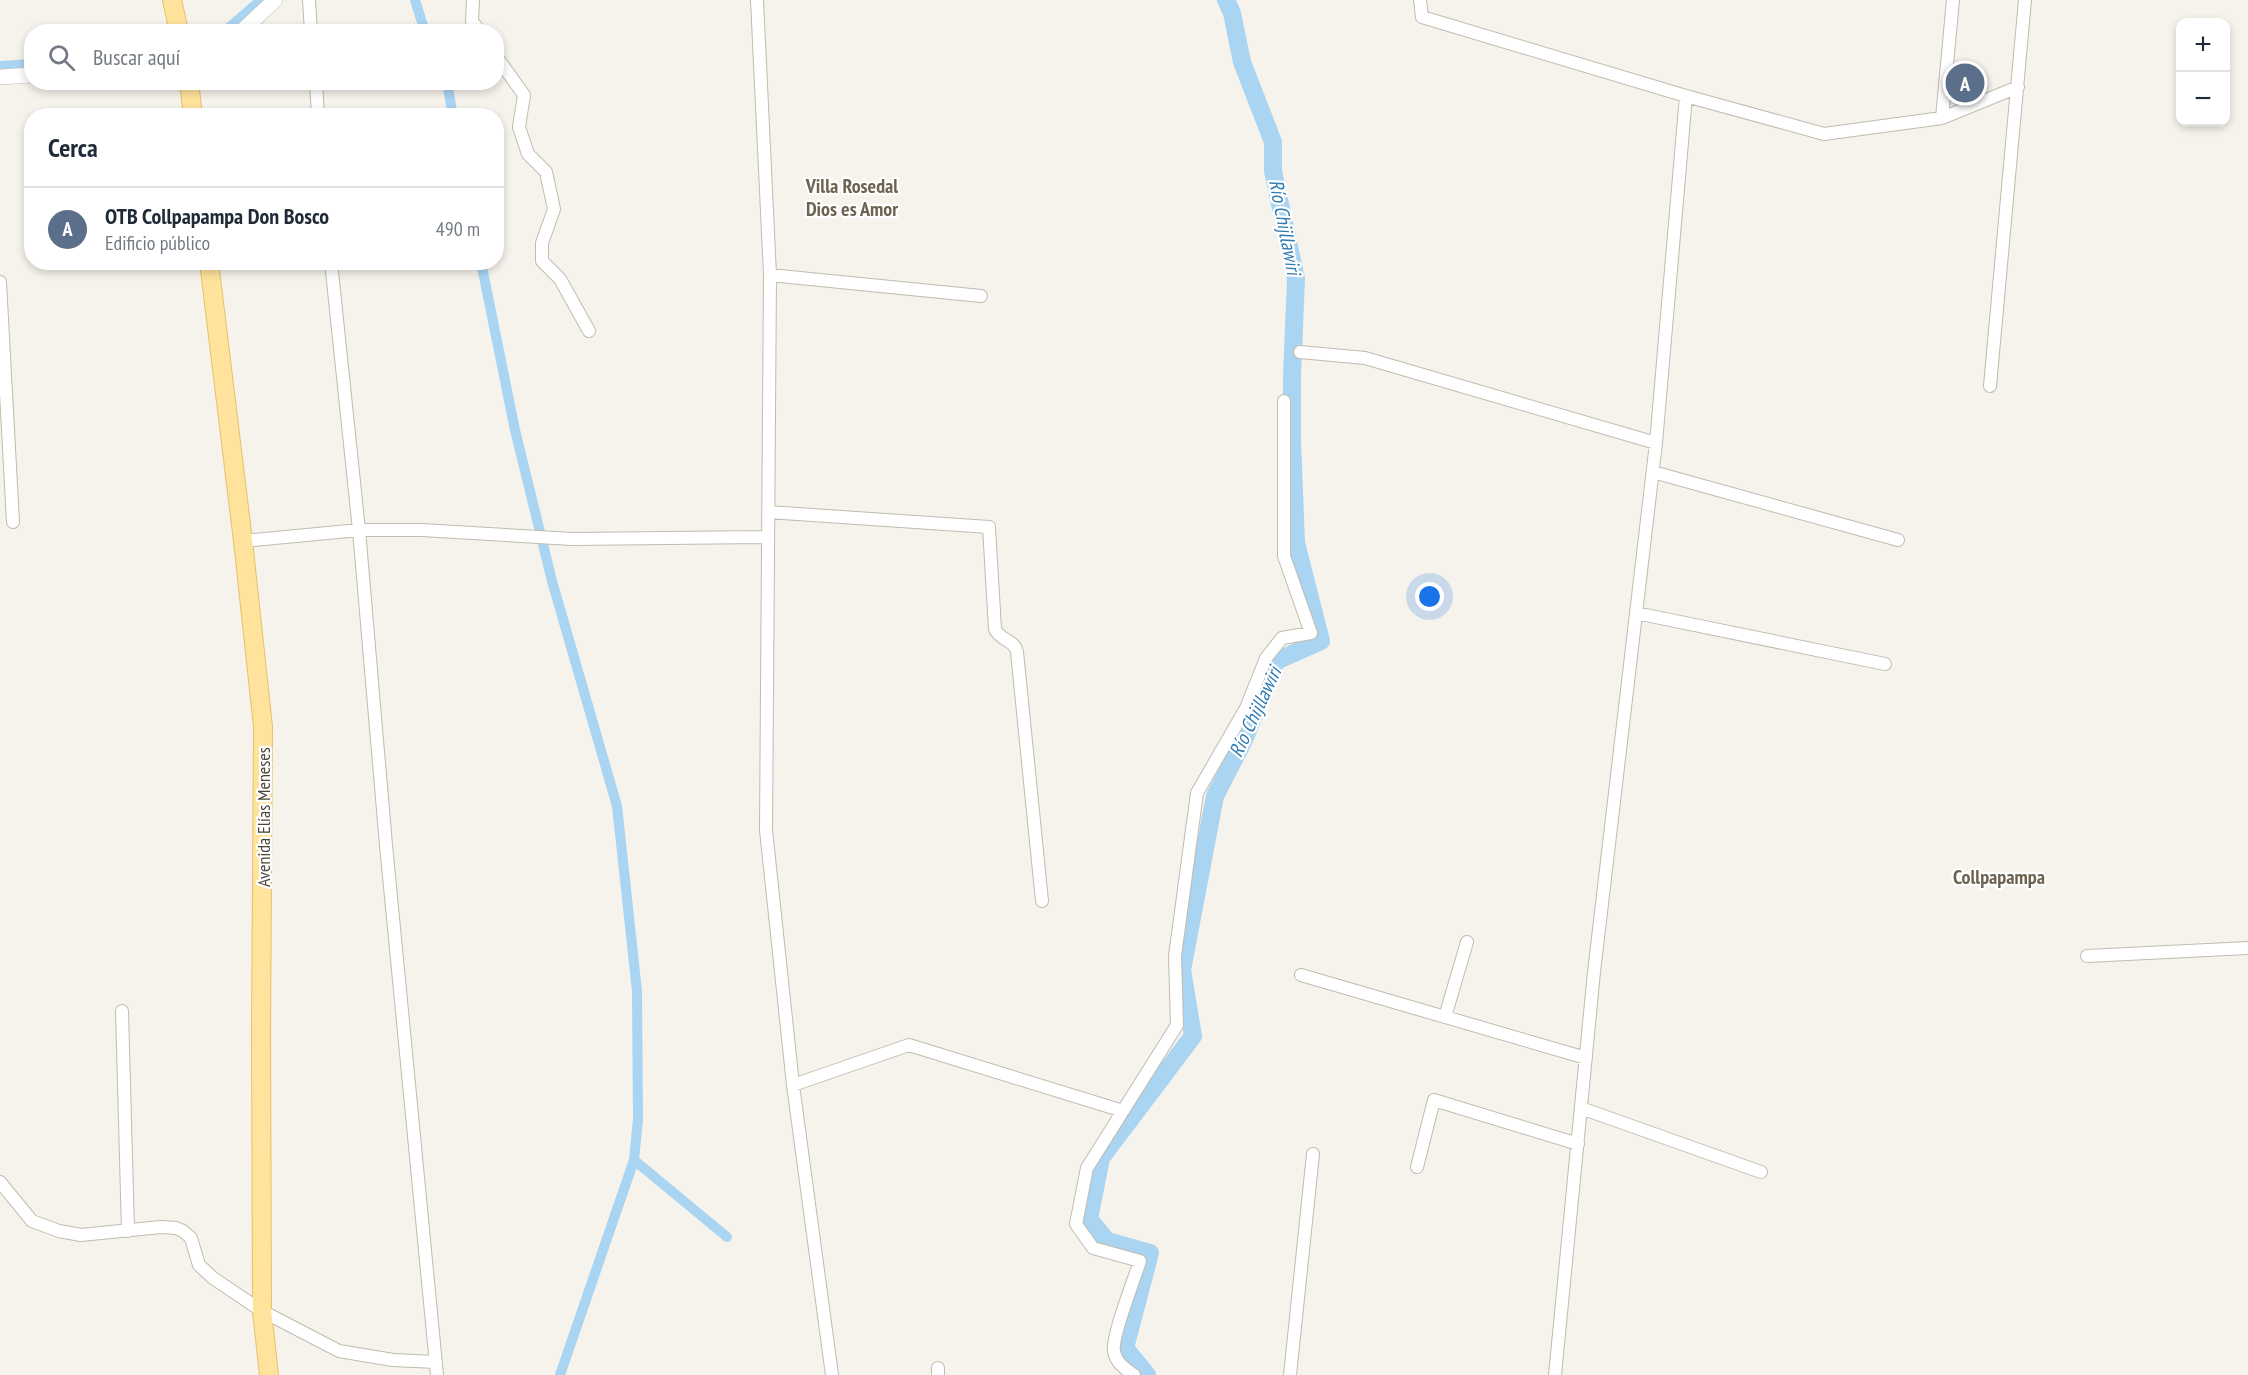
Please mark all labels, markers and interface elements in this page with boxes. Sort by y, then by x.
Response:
map controls [2176,18,2230,126]
button: + [2176,18,2230,72]
search box [24,24,504,90]
icon: search [45,41,78,74]
text: Buscar aquí [93,43,180,71]
pin: A [1946,60,1984,106]
button: − [2176,72,2230,126]
text: Cerca [48,131,98,164]
district label: Villa Rosedal Dios es Amor [805,173,898,222]
water label: Río Chijllawiri [1263,177,1307,280]
text: OTB Collpapampa Don Bosco [105,202,329,230]
text: A [62,216,73,242]
text: 490 m [436,216,480,242]
text: Edificio público [105,230,210,256]
your location [1415,582,1444,611]
water label: Río Chijllawiri [1223,660,1288,761]
street label: Avenida Elías Meneses [252,747,275,887]
district label: Collpapampa [1953,864,2045,890]

